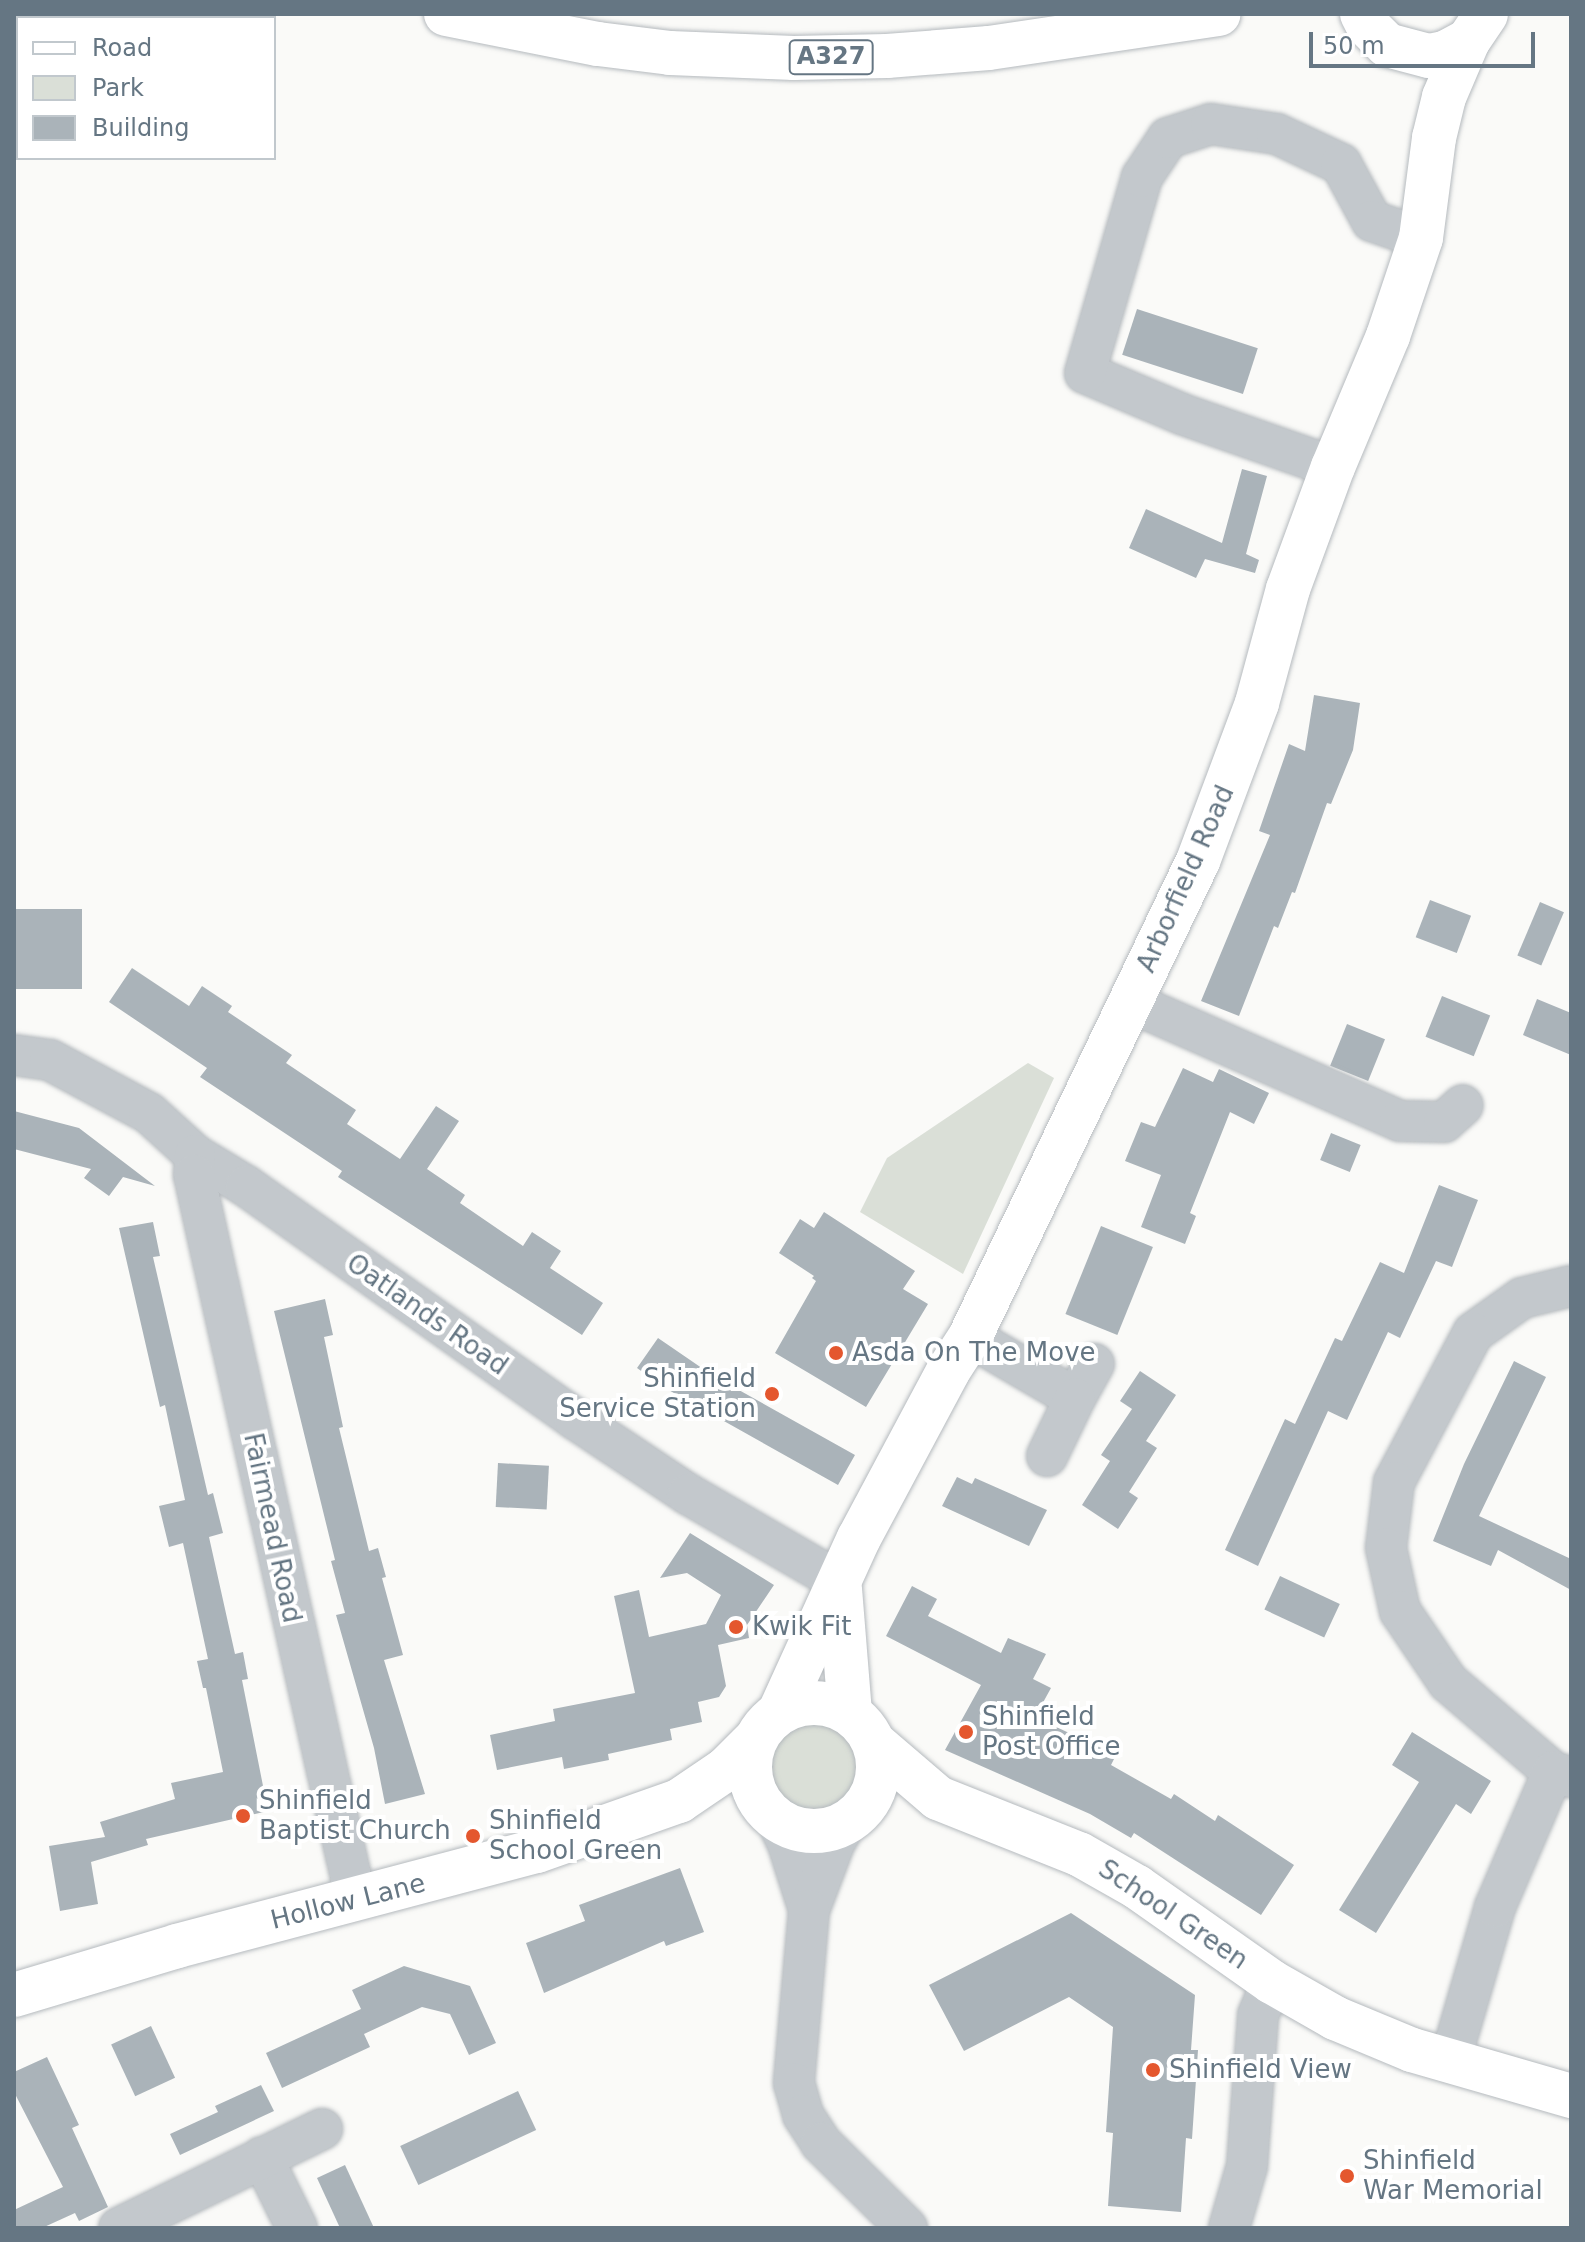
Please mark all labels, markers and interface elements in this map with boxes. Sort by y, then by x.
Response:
legend [16,16,276,160]
scale bar [1313,16,1539,66]
text: 50 m [1323,32,1385,60]
text: Road [92,34,152,62]
road number: A327 [787,37,875,77]
text: Park [92,74,144,102]
text: Building [92,114,189,142]
street label: Arborfield Road [1131,781,1241,977]
street label: Oatlands Road [340,1248,514,1382]
place label: Asda On The Move [852,1337,1096,1369]
marker: Asda On The Move [827,1344,845,1362]
place label: Shinfield Service Station [559,1363,756,1424]
marker: Shinfield Service Station [763,1385,781,1403]
street label: Fairmead Road [237,1430,307,1626]
place label: Kwik Fit [752,1611,851,1643]
marker: Kwik Fit [727,1618,745,1636]
place label: Shinfield Post Office [982,1701,1121,1762]
marker: Shinfield Post Office [957,1723,975,1741]
place label: Shinfield Baptist Church [259,1785,451,1846]
place label: Shinfield School Green [489,1805,662,1866]
marker: Shinfield Baptist Church [234,1807,252,1825]
marker: Shinfield School Green [464,1827,482,1845]
street label: School Green [1092,1854,1254,1976]
street label: Hollow Lane [267,1868,429,1936]
place label: Shinfield View [1169,2054,1352,2086]
marker: Shinfield View [1144,2061,1162,2079]
place label: Shinfield War Memorial [1363,2145,1543,2206]
marker: Shinfield War Memorial [1338,2167,1356,2185]

